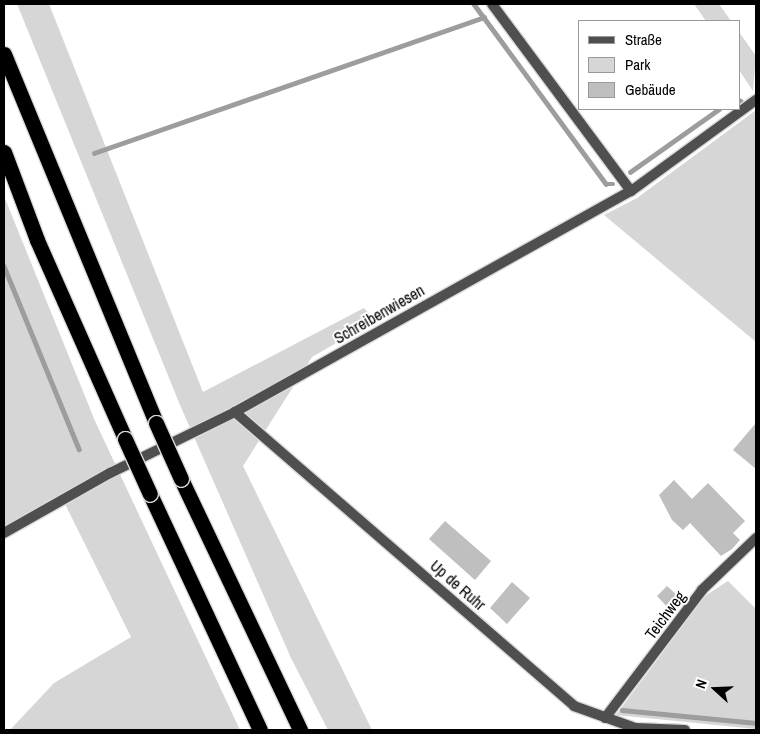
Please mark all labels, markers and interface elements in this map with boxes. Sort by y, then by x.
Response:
legend [578,20,740,110]
text: Straße [625,29,662,50]
text: Park [625,54,650,75]
text: Gebäude [625,79,676,100]
street label: Schreibenwiesen [330,280,428,348]
street label: Up de Ruhr [426,556,490,614]
street label: Teichweg [641,587,689,643]
north arrow [690,664,740,714]
text: N [691,677,711,691]

